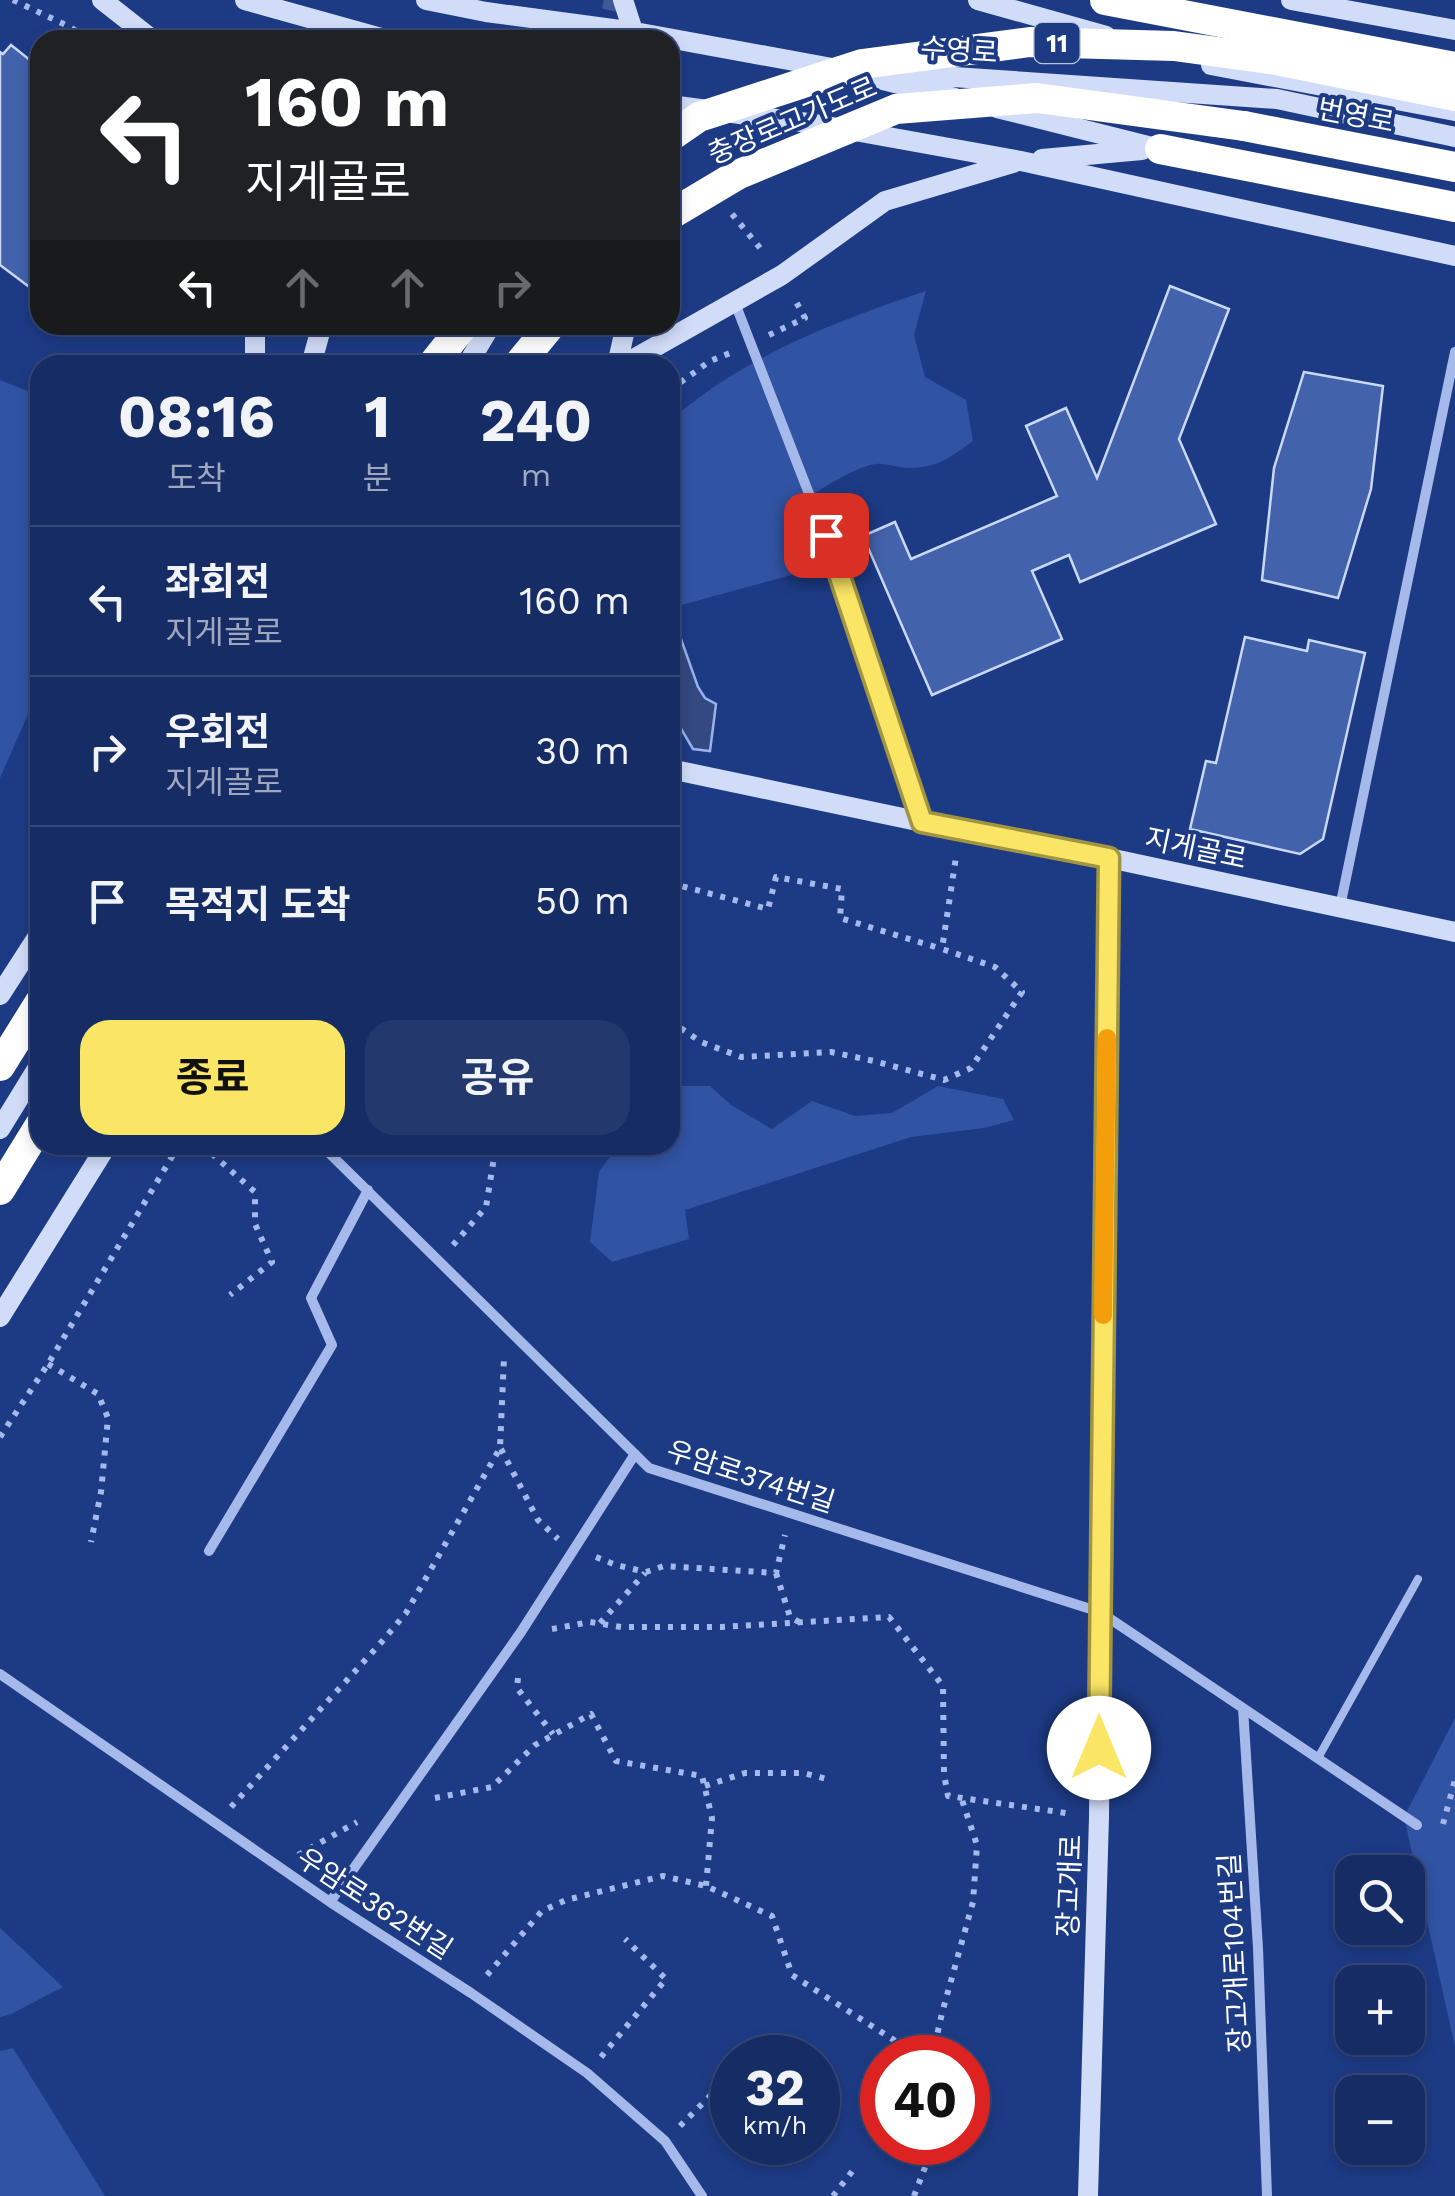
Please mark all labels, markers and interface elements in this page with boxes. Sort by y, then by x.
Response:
road number: 11 [1034,23,1080,63]
street label: 수영로 [919,31,999,70]
text: 160 m [245,61,449,143]
icon: left [80,70,210,200]
street label: 충장로고가도로 [703,70,882,171]
street label: 번영로 [1315,92,1397,139]
text: 지게골로 [245,155,411,208]
icon: left [170,260,225,315]
icon: ahead [275,260,330,315]
icon: ahead [380,260,435,315]
icon: right [485,260,540,315]
text: 08:16 [118,381,275,452]
text: 1 [364,381,390,452]
text: 240 [480,385,592,456]
text: m [521,456,551,494]
text: 도착 [167,459,226,497]
text: 분 [363,459,392,497]
pin [784,493,869,578]
icon: arrive [799,508,854,563]
text: 좌회전 [165,560,270,604]
icon: left [80,574,135,629]
text: 160 m [519,579,630,623]
text: 지게골로 [165,613,283,651]
text: 우회전 [165,710,270,754]
icon: right [80,724,135,779]
text: 30 m [535,729,630,773]
text: 지게골로 [165,763,283,801]
street label: 지게골로 [1142,822,1250,875]
icon: arrive [80,874,135,929]
text: 50 m [535,879,630,923]
text: 목적지 도착 [165,883,351,927]
button: 종료 [80,1020,345,1135]
button: 공유 [365,1020,630,1135]
street label: 우암로374번길 [663,1434,839,1519]
position arrow [1047,1696,1151,1800]
street label: 장고개로 [1051,1834,1088,1938]
street label: 우암로362번길 [291,1841,459,1966]
street label: 장고개로104번길 [1213,1852,1256,2054]
map controls [1335,1855,1425,2165]
button: search [1335,1855,1425,1945]
button: + [1335,1965,1425,2055]
speed limit sign: 40 [860,2035,990,2165]
text: 32 [745,2058,805,2117]
button: − [1335,2075,1425,2165]
text: km/h [743,2111,807,2140]

